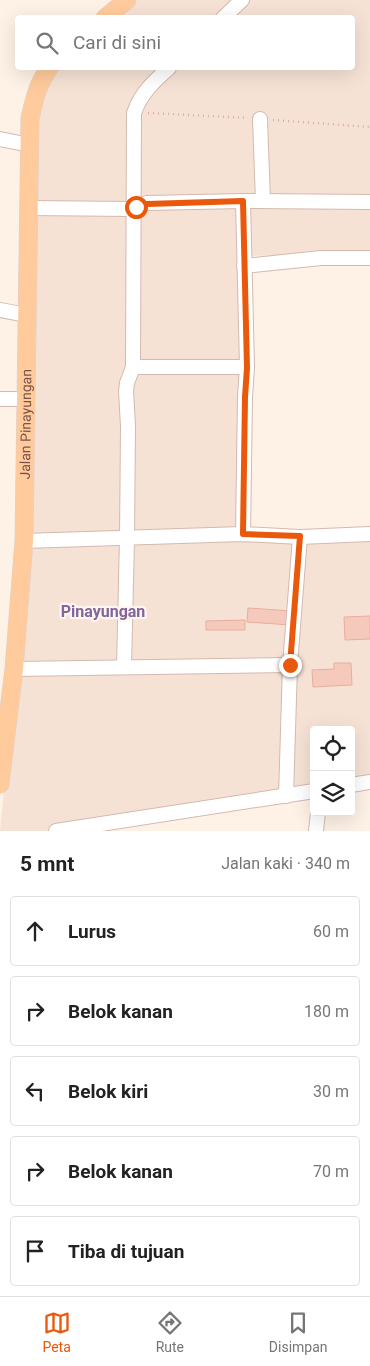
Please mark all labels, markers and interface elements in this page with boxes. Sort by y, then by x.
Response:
search box [15,15,355,70]
icon: search [33,29,61,57]
text: Cari di sini [73,31,161,54]
route start [125,196,148,219]
street label: Jalan Pinayungan [17,369,34,480]
district label: Pinayungan [61,602,145,621]
route end [279,654,302,677]
map controls [310,726,355,816]
button: locate [310,726,355,771]
button: layers [310,771,355,816]
text: 5 mnt [20,852,74,876]
text: Jalan kaki · 340 m [221,854,350,873]
icon: ahead [21,917,49,945]
text: Lurus [68,920,116,943]
text: 60 m [313,922,349,941]
icon: right [21,997,49,1025]
text: Belok kanan [68,1000,173,1023]
text: 180 m [304,1002,349,1021]
icon: left [21,1077,49,1105]
text: Belok kiri [68,1080,148,1103]
text: 30 m [313,1082,349,1101]
icon: right [21,1157,49,1185]
text: Belok kanan [68,1160,173,1183]
text: 70 m [313,1162,349,1181]
icon: arrive [21,1237,49,1265]
text: Tiba di tujuan [68,1240,184,1263]
tab: Peta [42,1309,71,1355]
tab: Rute [156,1309,184,1355]
tab: Disimpan [269,1309,328,1355]

